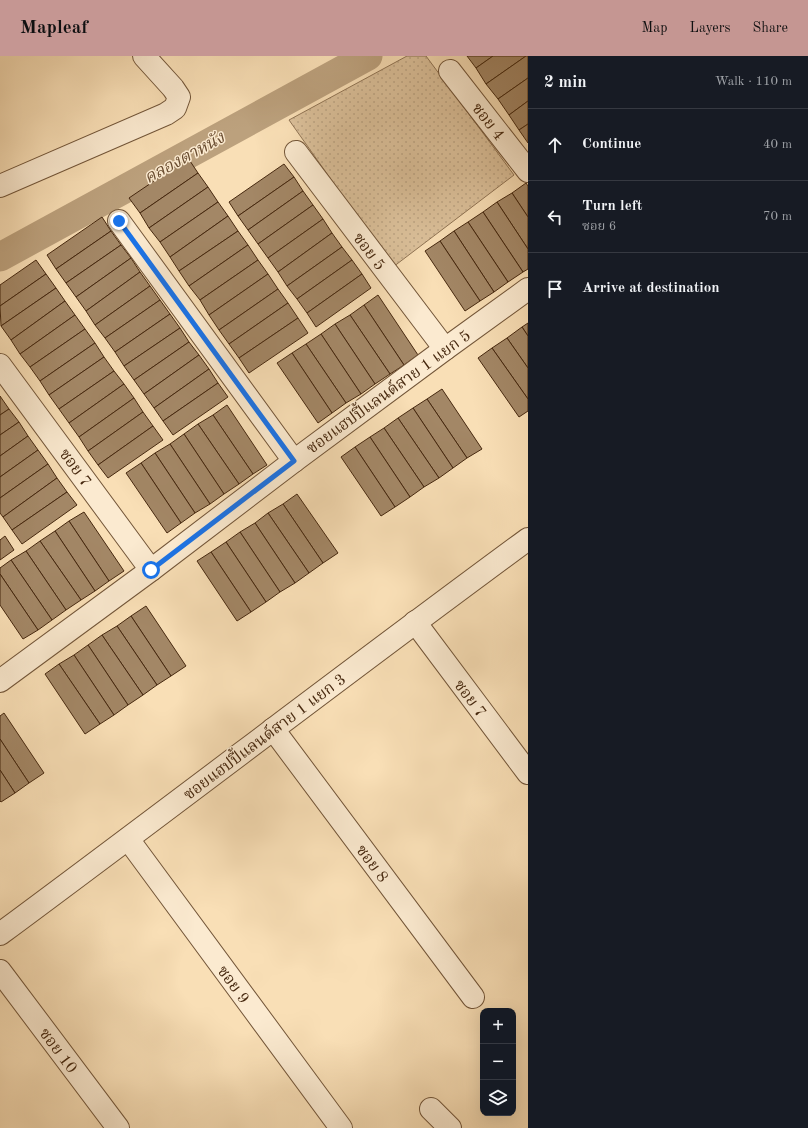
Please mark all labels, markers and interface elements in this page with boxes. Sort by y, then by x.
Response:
text: Mapleaf [20,19,88,38]
text: Map [642,21,668,35]
text: Layers [690,21,731,35]
text: Share [753,21,788,35]
text: 2 min [544,74,587,91]
text: Walk · 110 m [715,75,792,88]
street label: ซอย 4 [468,101,507,144]
water label: คลองตาหนัง [141,128,229,187]
icon: ahead [544,134,566,156]
text: Continue [582,137,641,152]
text: 40 m [763,138,792,151]
text: Turn left [582,199,642,214]
icon: left [544,206,566,228]
text: 70 m [763,210,792,223]
route end [110,212,128,230]
text: ซอย 6 [582,220,616,233]
street label: ซอย 5 [349,230,388,274]
icon: arrive [544,278,566,300]
text: Arrive at destination [582,281,720,296]
street label: ซอยแฮปปี้แลนด์สาย 1 แยก 5 [301,324,474,457]
street label: ซอย 7 [55,446,93,490]
route start [142,561,160,579]
street label: ซอยแฮปปี้แลนด์สาย 1 แยก 3 [178,668,349,804]
street label: ซอย 7 [450,677,489,721]
street label: ซอย 8 [352,842,391,886]
street label: ซอย 9 [213,963,251,1007]
map controls [480,1008,516,1116]
button: + [480,1008,516,1044]
street label: ซอย 10 [35,1026,79,1077]
button: − [480,1044,516,1080]
button: layers [480,1080,516,1116]

